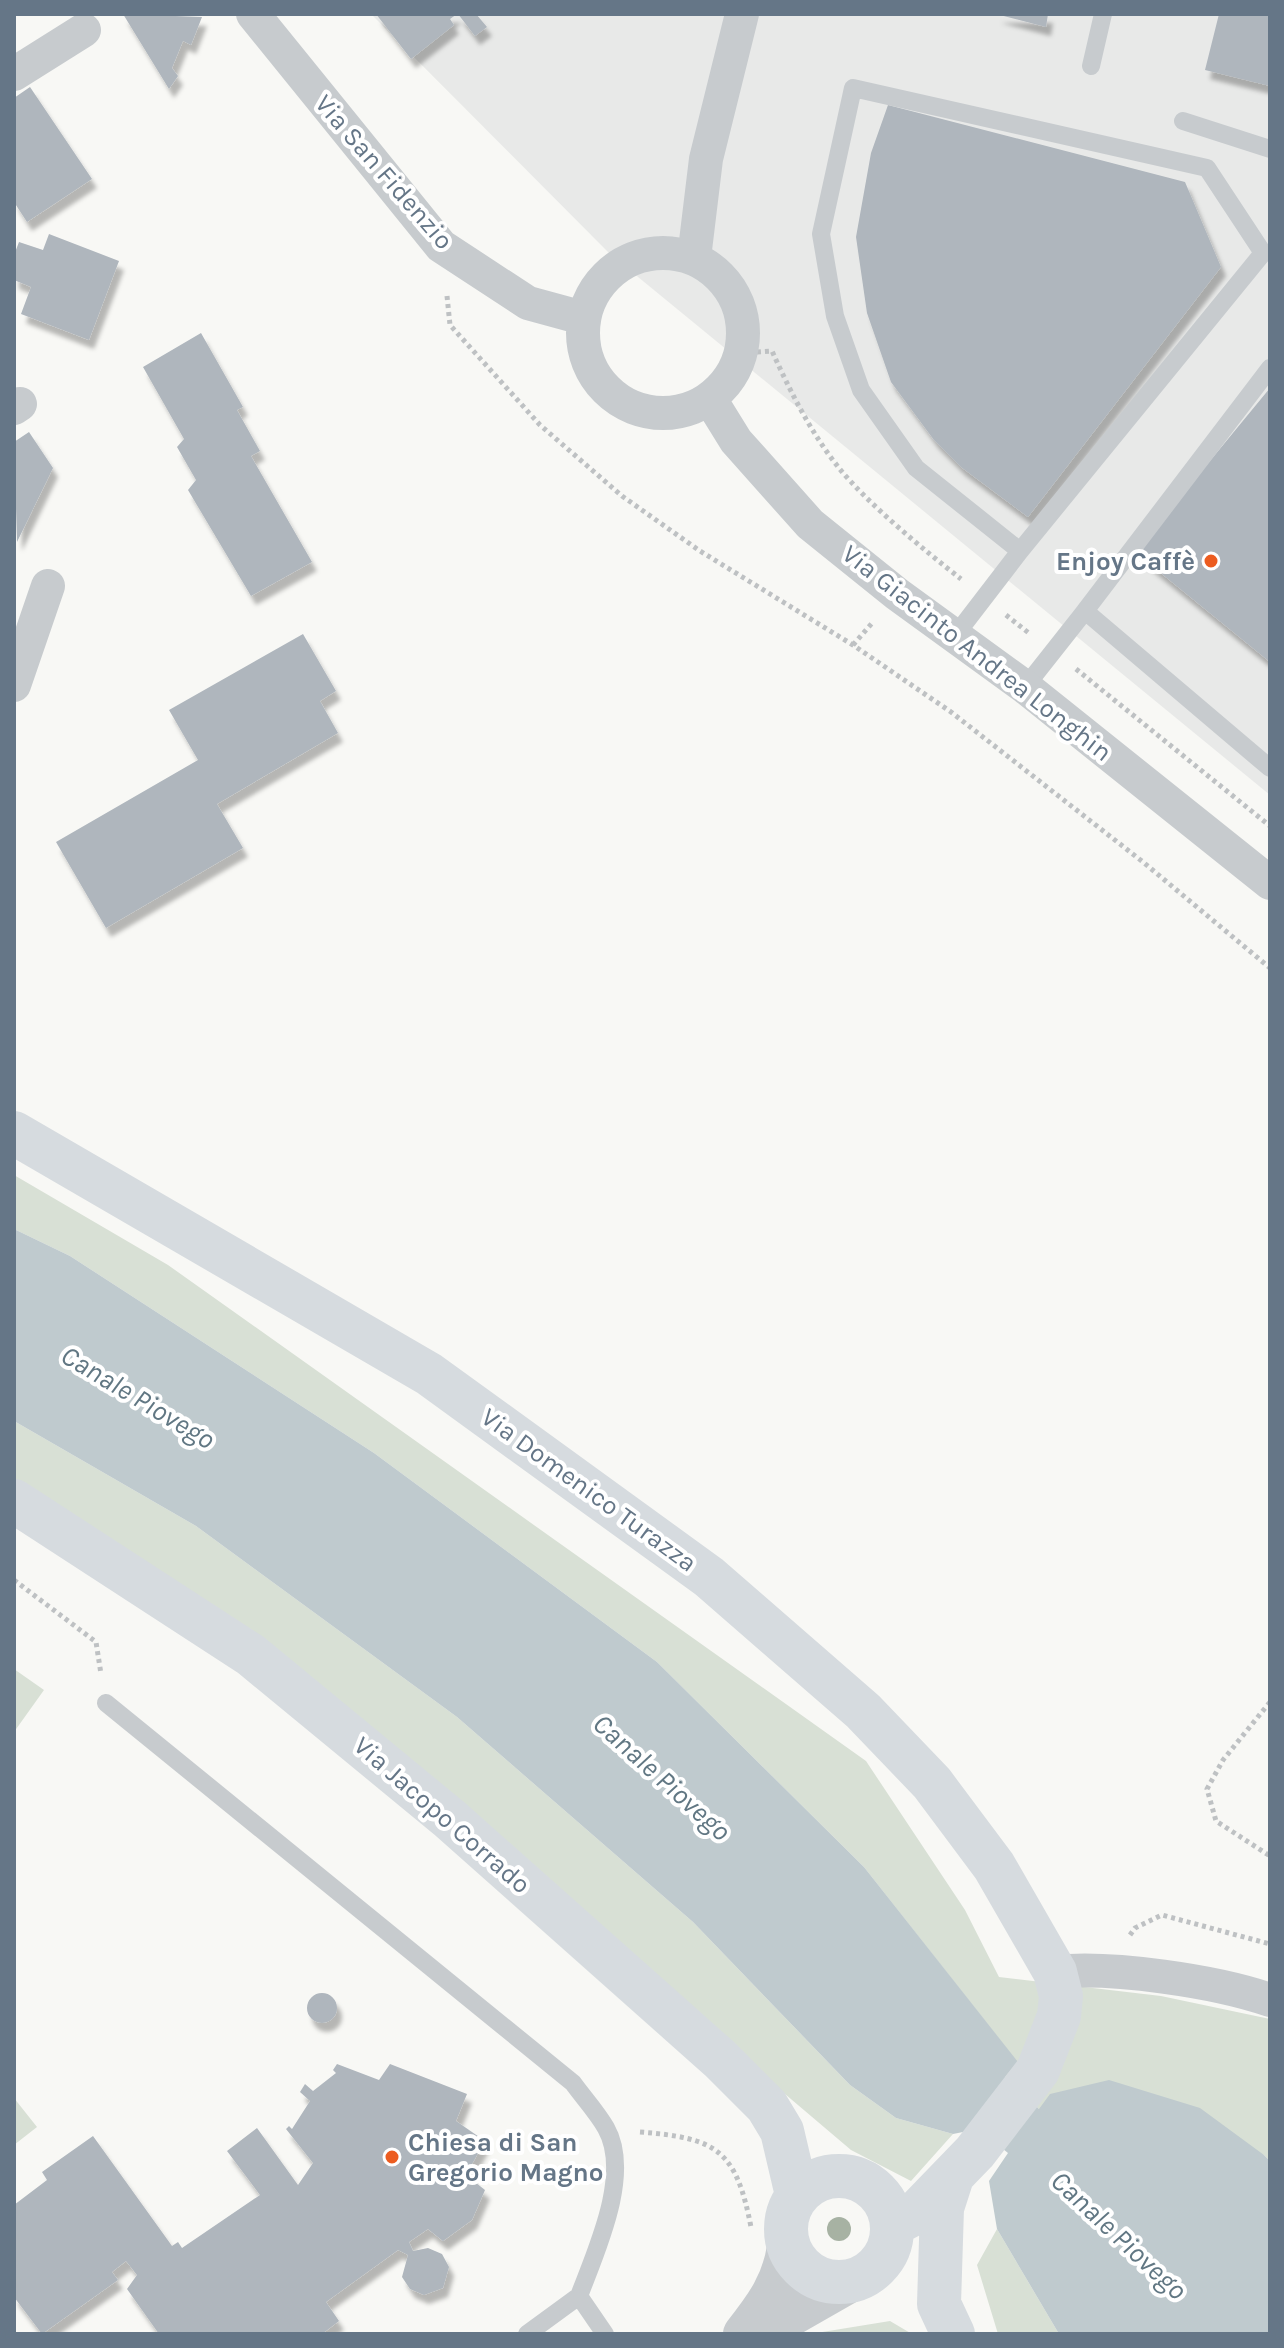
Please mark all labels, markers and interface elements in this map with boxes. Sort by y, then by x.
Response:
street label: Via San Fidenzio [308,88,460,256]
street label: Via Giacinto Andrea Longhin [836,538,1118,768]
place label: Enjoy Caffè [1056,546,1195,577]
marker: Enjoy Caffè [1202,552,1220,570]
water label: Canale Piovego [55,1338,221,1456]
street label: Via Domenico Turazza [475,1401,703,1579]
water label: Canale Piovego [586,1707,738,1848]
street label: Via Jacopo Corrado [347,1730,537,1900]
place label: Chiesa di San Gregorio Magno [408,2127,603,2188]
marker: Chiesa di San Gregorio Magno [383,2148,401,2166]
water label: Canale Piovego [1044,2164,1194,2306]

